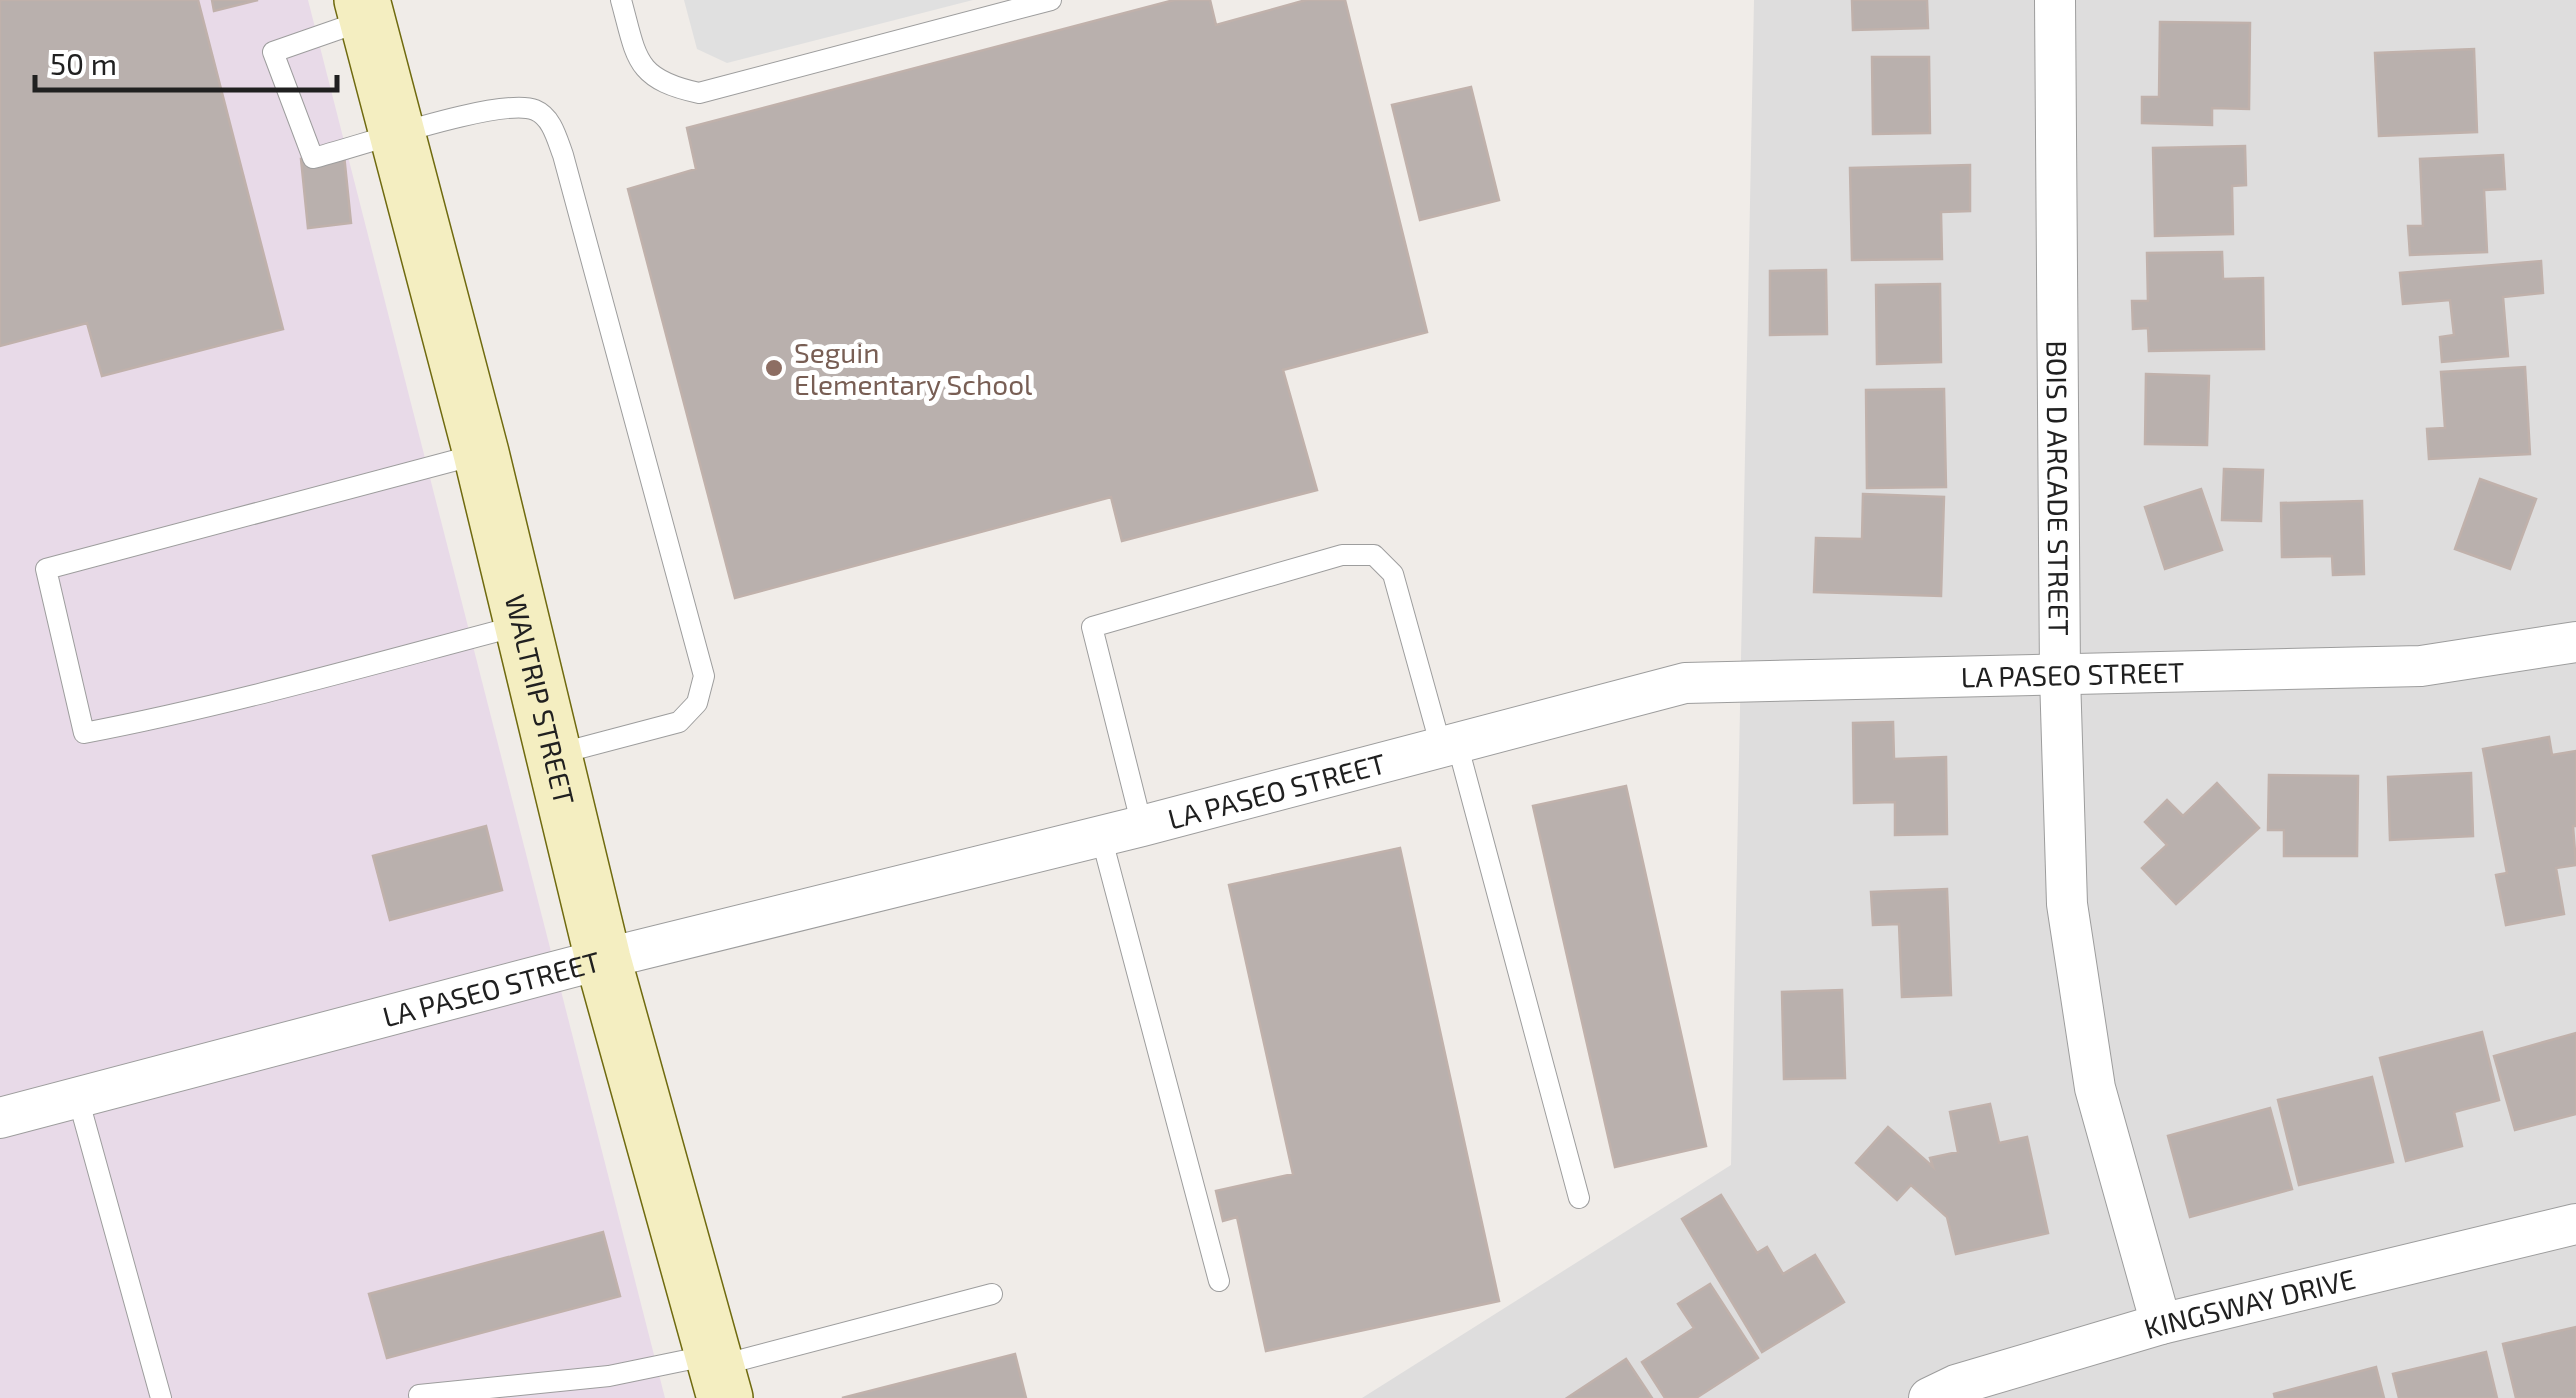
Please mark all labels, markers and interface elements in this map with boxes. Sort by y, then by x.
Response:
scale bar [35,30,338,92]
text: 50 m [50,45,117,81]
place label: Seguin Elementary School [794,335,1033,401]
street label: BOIS D ARCADE STREET [2041,340,2077,636]
marker: Seguin Elementary School [763,357,785,379]
street label: WALTRIP STREET [499,591,582,808]
street label: LA PASEO STREET [1960,654,2185,694]
street label: LA PASEO STREET [1164,746,1389,835]
street label: LA PASEO STREET [379,944,604,1033]
street label: KINGSWAY DRIVE [2140,1261,2359,1345]

